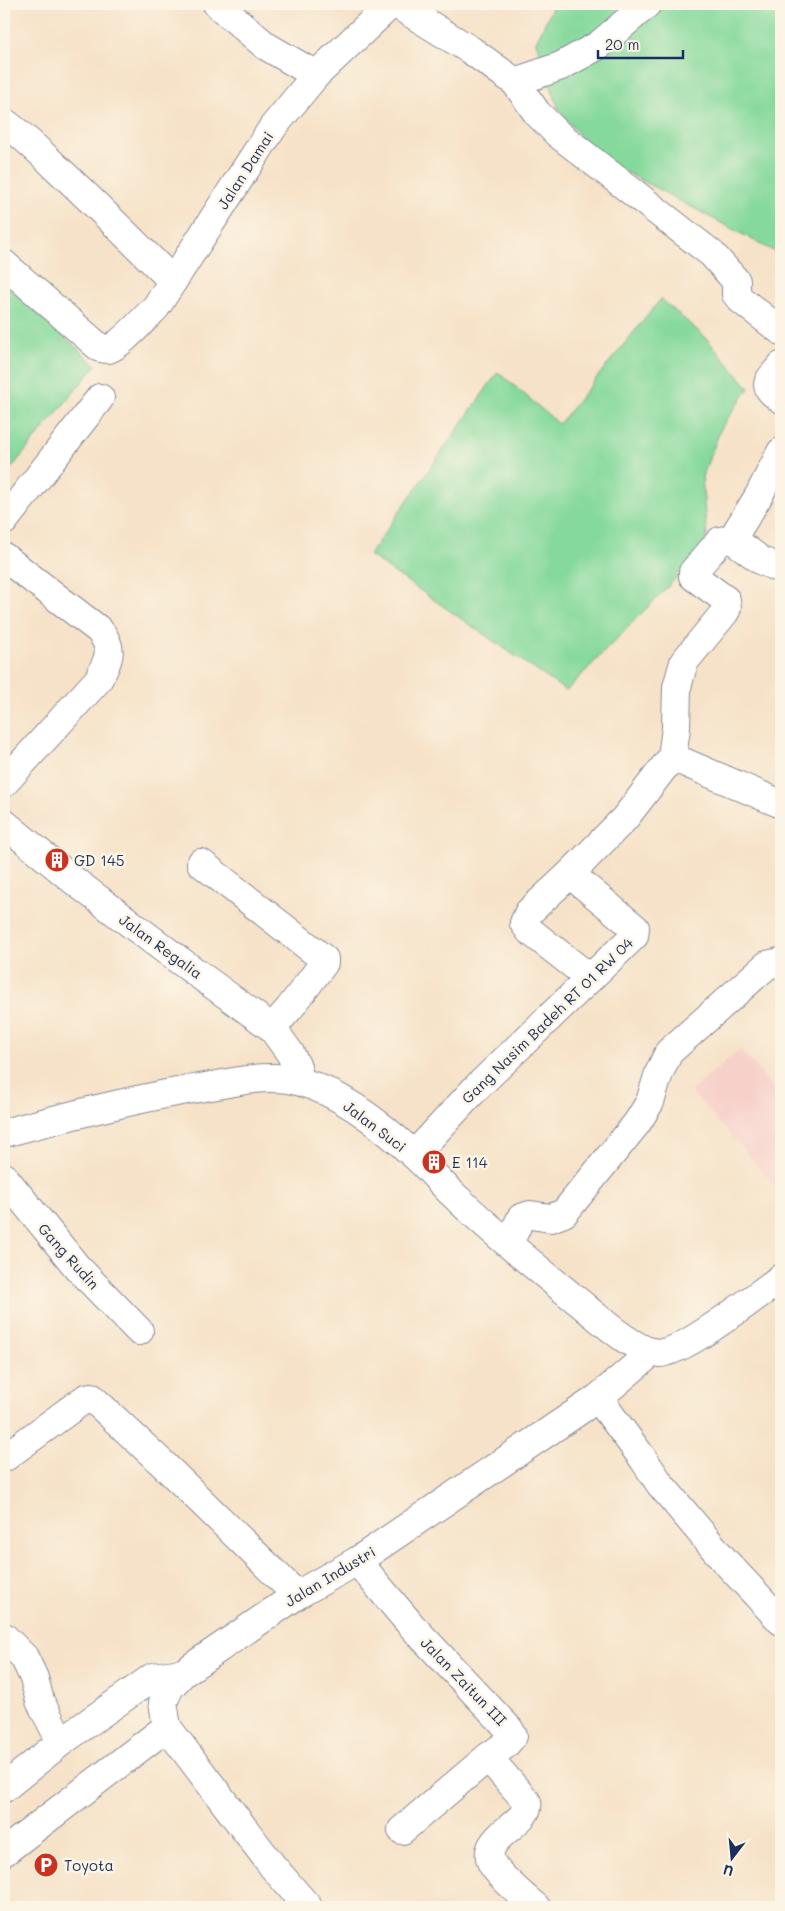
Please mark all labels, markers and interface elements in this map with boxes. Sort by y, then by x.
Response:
scale bar [598,28,682,60]
text: 20 m [605,34,639,54]
street label: Jalan Damai [212,127,278,213]
building icon: GD 145 [44,847,70,873]
place label: GD 145 [74,850,124,870]
street label: Jalan Regalia [115,909,207,983]
street label: Gang Nasim Badeh RT 01 RW 04 [457,932,637,1108]
street label: Jalan Suci [339,1096,411,1156]
building icon: E 114 [421,1149,447,1175]
place label: E 114 [452,1152,488,1172]
street label: Gang Rudin [34,1219,104,1293]
street label: Jalan Industri [281,1541,379,1611]
street label: Jalan Zaitun III [417,1633,512,1730]
north arrow [708,1834,758,1884]
parking icon: Toyota [33,1852,59,1878]
place label: Toyota [64,1855,114,1875]
text: U [721,1860,736,1881]

